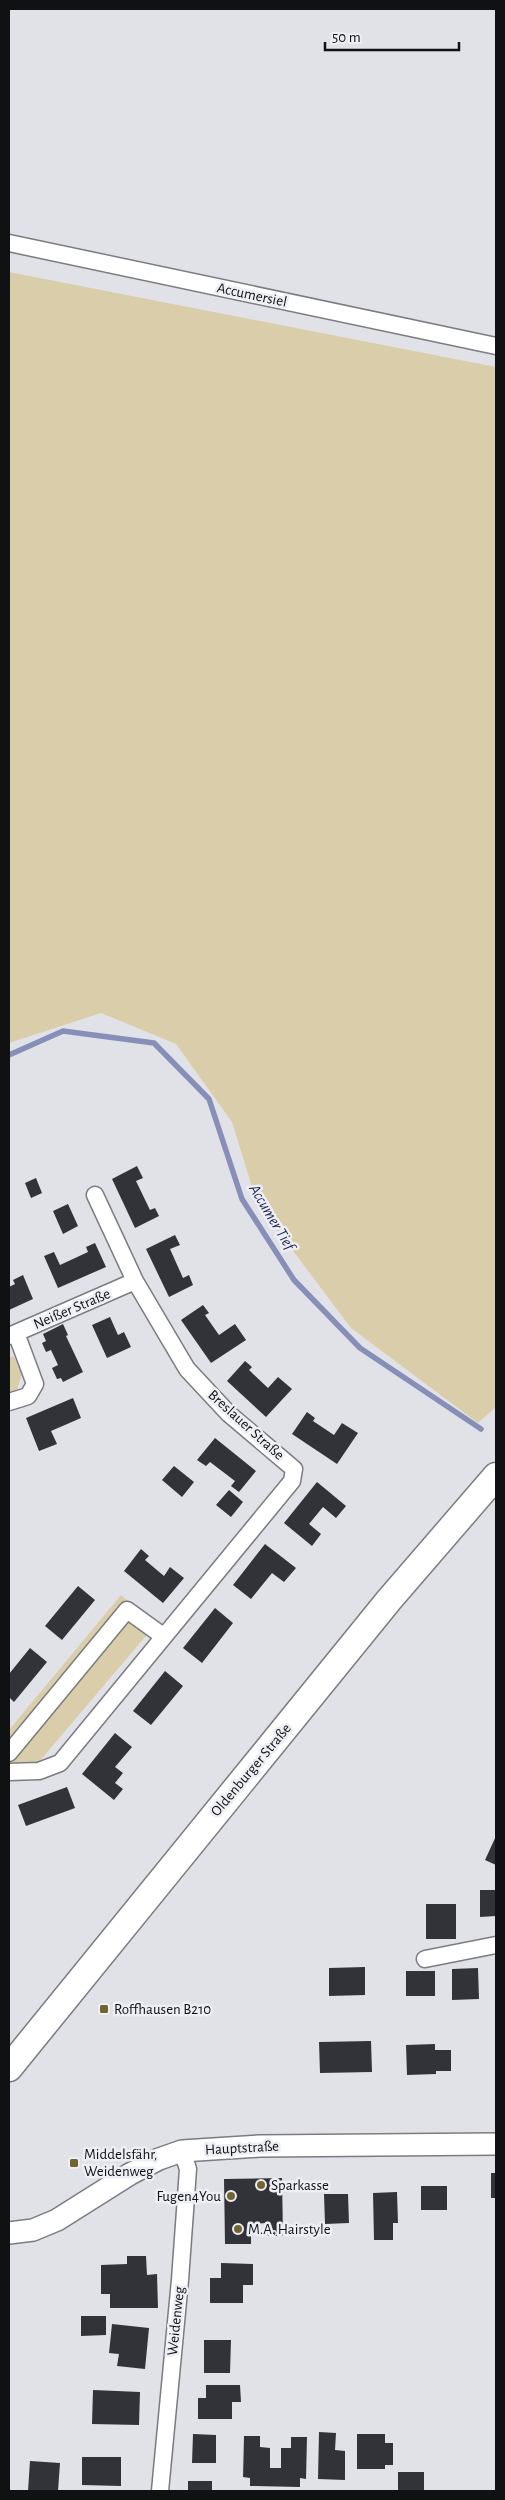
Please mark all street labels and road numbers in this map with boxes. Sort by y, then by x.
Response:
street label: Accumersiel [216,280,288,310]
street label: Neißer Straße [31,1286,113,1332]
street label: Breslauer Straße [205,1387,287,1463]
street label: Oldenburger Straße [208,1721,294,1819]
street label: Hauptstraße [205,2139,279,2157]
street label: Weidenweg [165,2285,187,2356]

